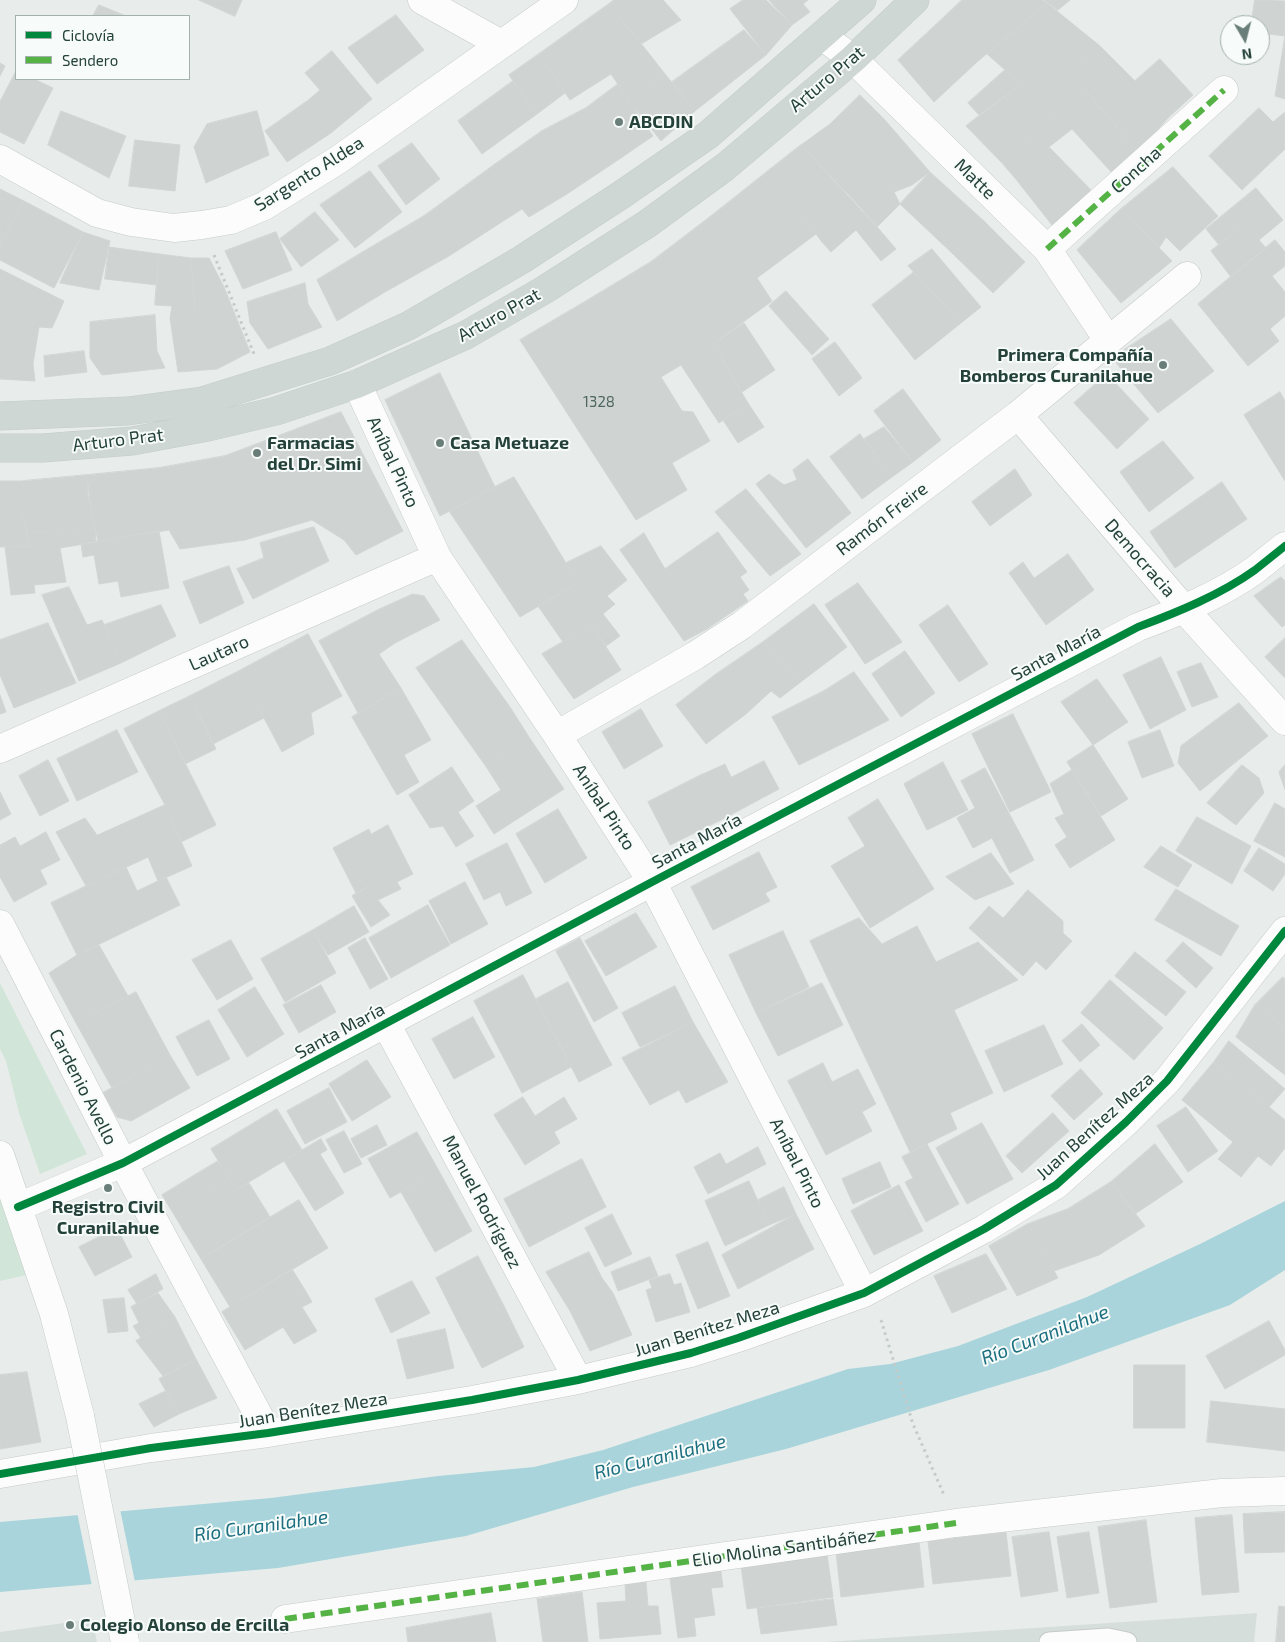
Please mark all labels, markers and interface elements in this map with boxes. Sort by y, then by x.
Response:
legend [15,15,190,80]
north arrow [1220,15,1270,65]
text: Ciclovía [62,26,114,44]
street label: Arturo Prat [785,41,869,117]
text: N [1241,45,1253,63]
text: Sendero [62,51,118,69]
place label: ABCDIN [629,111,693,133]
marker: ABCDIN [613,116,625,128]
street label: Sargento Aldea [250,132,368,216]
street label: Concha [1106,142,1166,198]
street label: Matte [950,154,1000,204]
street label: Arturo Prat [454,283,544,347]
place label: Primera Compañía Bomberos Curanilahue [960,344,1153,386]
marker: Primera Compañía Bomberos Curanilahue [1157,359,1169,371]
house number: 1328 [583,393,615,411]
street label: Aníbal Pinto [362,413,424,511]
street label: Arturo Prat [71,424,165,456]
place label: Farmacias del Dr. Simi [267,432,361,474]
place label: Casa Metuaze [450,432,569,454]
marker: Casa Metuaze [434,437,446,449]
marker: Farmacias del Dr. Simi [251,447,263,459]
street label: Ramón Freire [832,478,932,560]
street label: Democracia [1100,514,1180,602]
street label: Santa María [1007,620,1105,686]
street label: Lautaro [186,630,252,676]
street label: Aníbal Pinto [568,760,640,854]
street label: Santa María [648,808,746,874]
street label: Santa María [291,998,389,1064]
street label: Cardenio Avello [45,1025,121,1149]
street label: Juan Benítez Meza [1032,1068,1158,1184]
street label: Aníbal Pinto [765,1114,829,1212]
street label: Manuel Rodríguez [438,1132,526,1272]
marker: Registro Civil Curanilahue [102,1182,114,1194]
place label: Registro Civil Curanilahue [52,1196,164,1238]
street label: Juan Benítez Meza [632,1297,782,1361]
water label: Río Curanilahue [978,1300,1112,1370]
street label: Juan Benítez Meza [237,1388,389,1432]
water label: Río Curanilahue [592,1430,728,1484]
water label: Río Curanilahue [192,1505,330,1547]
street label: Elio Molina Santibáñez [691,1524,877,1572]
place label: Colegio Alonso de Ercilla [80,1614,289,1636]
marker: Colegio Alonso de Ercilla [64,1619,76,1631]

